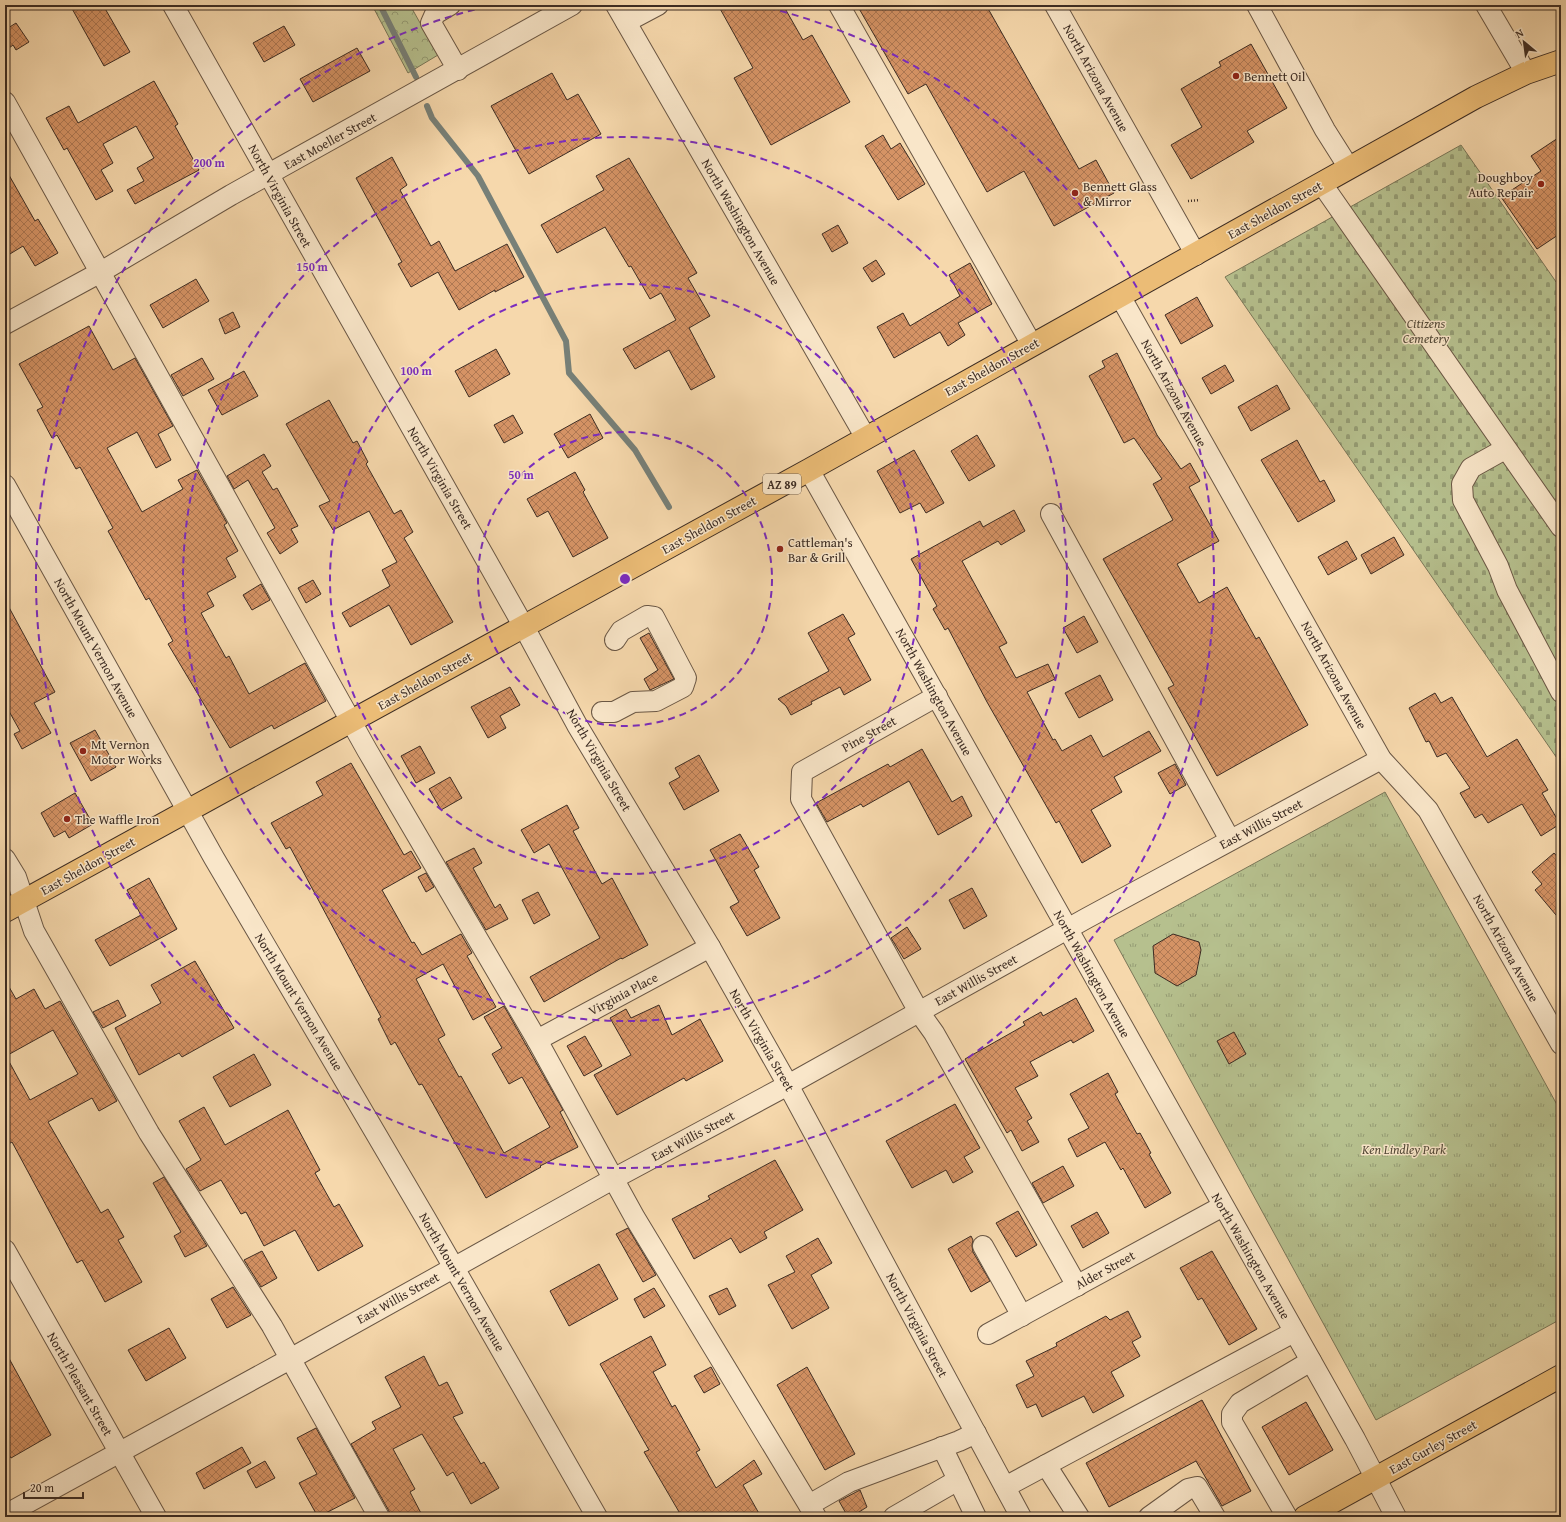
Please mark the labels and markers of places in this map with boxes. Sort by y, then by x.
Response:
place label: Bennett Oil [1244,67,1306,86]
marker: Bennett Oil [1231,71,1241,81]
place label: Doughboy Auto Repair [1468,168,1534,202]
place label: Bennett Glass & Mirror [1083,177,1157,211]
marker: Doughboy Auto Repair [1536,179,1546,189]
marker: Bennett Glass & Mirror [1070,188,1080,198]
place label: Cattleman's Bar & Grill [788,533,853,567]
marker: Cattleman's Bar & Grill [775,544,785,554]
centre of rings [618,572,632,586]
place label: Mt Vernon Motor Works [91,735,162,769]
marker: Mt Vernon Motor Works [78,746,88,756]
place label: The Waffle Iron [75,810,160,829]
marker: The Waffle Iron [62,814,72,824]

